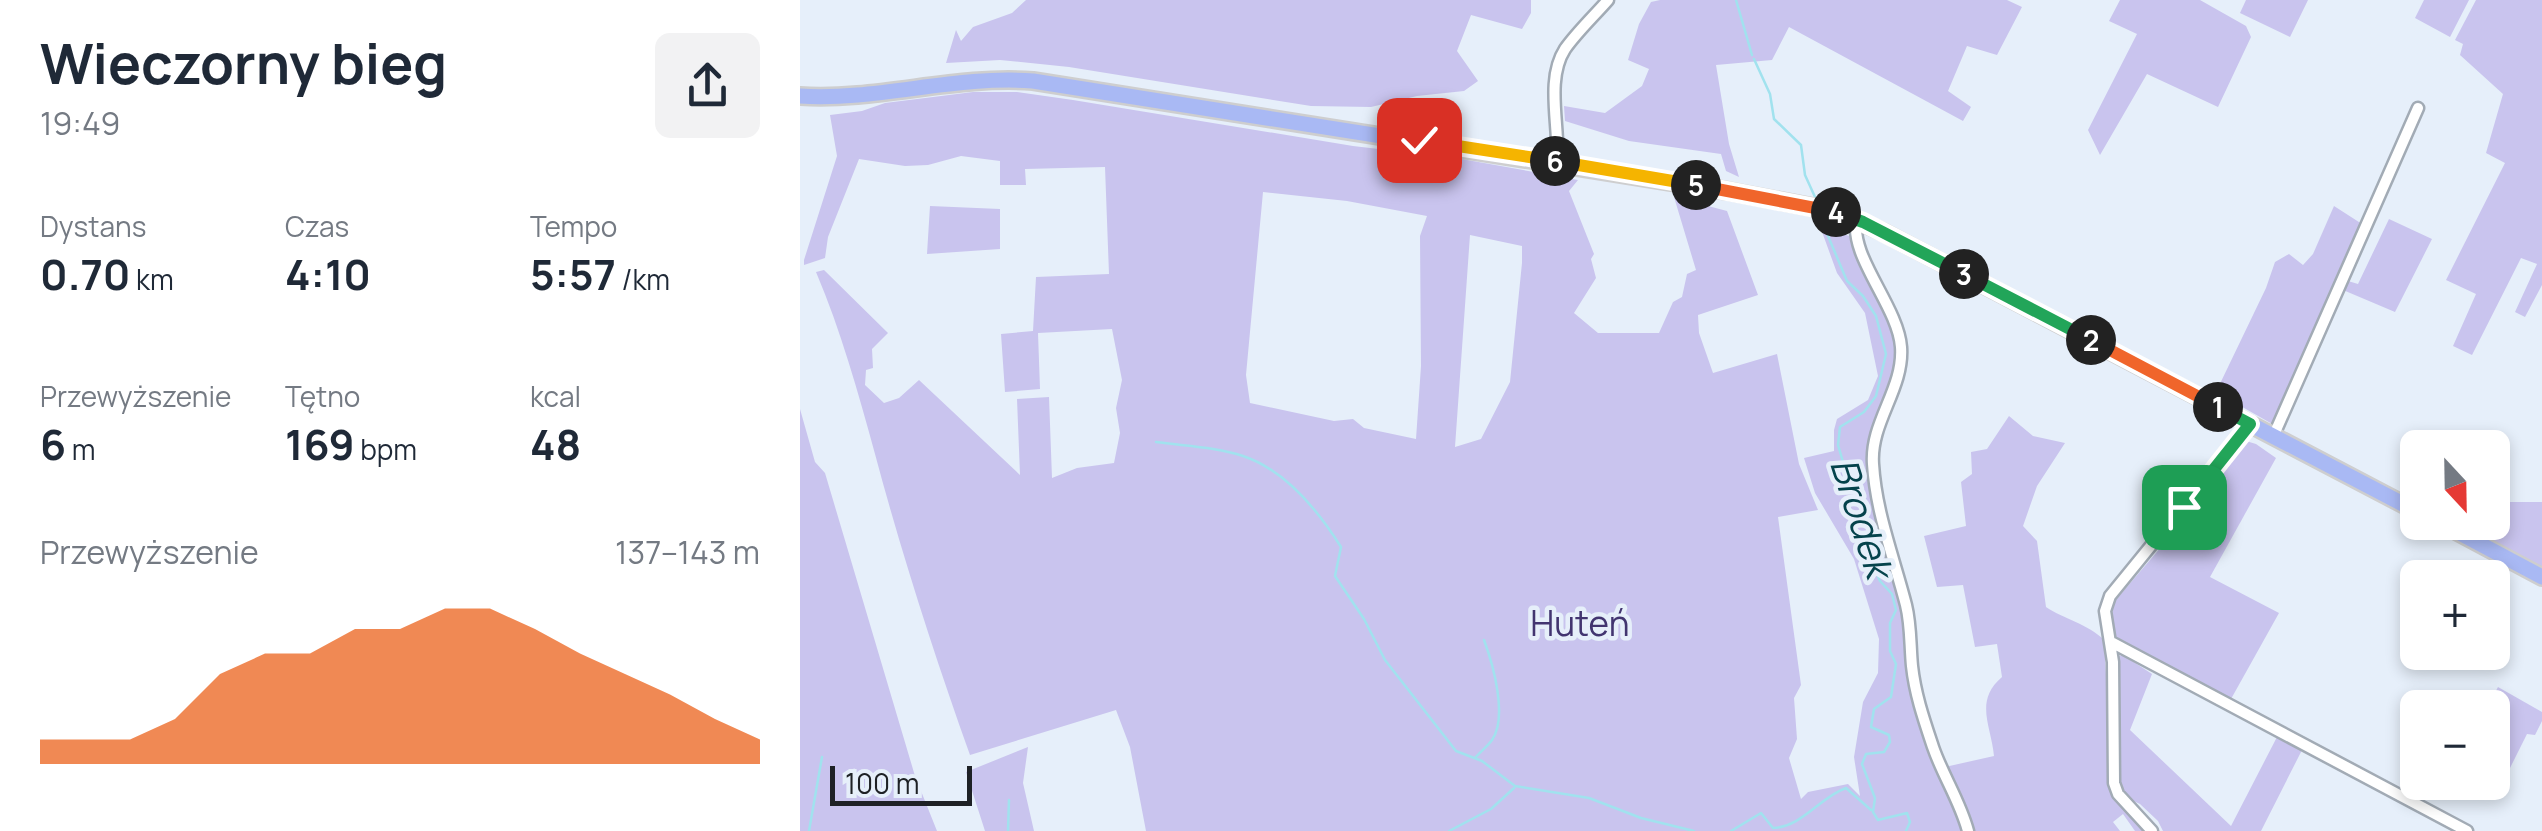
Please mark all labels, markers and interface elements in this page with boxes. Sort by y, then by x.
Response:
text: Wieczorny bieg [40,25,447,101]
button: share [655,33,760,138]
pin [1377,98,1462,183]
text: 19:49 [40,101,120,145]
icon: check [1392,113,1447,168]
pin: 6 [1530,136,1580,186]
text: 6 [1546,142,1564,180]
pin: 5 [1671,160,1721,210]
text: 5 [1688,166,1704,204]
pin: 4 [1811,187,1861,237]
text: 4 [1827,193,1845,231]
text: Dystans [40,207,146,245]
text: Czas [285,207,349,245]
text: Tempo [530,207,617,245]
text: 0.70 [40,245,130,303]
text: 4:10 [285,245,371,303]
text: 5:57 [530,245,616,303]
pin: 3 [1939,249,1989,299]
text: 3 [1956,255,1972,293]
text: km [130,260,174,298]
text: /km [616,260,670,298]
pin: 2 [2066,315,2116,365]
text: 2 [2083,321,2099,359]
text: Przewyższenie [40,377,231,415]
text: Tętno [285,377,360,415]
text: kcal [530,377,581,415]
pin: 1 [2193,382,2243,432]
text: 1 [2212,388,2224,426]
text: 6 [40,415,66,473]
text: 169 [285,415,355,473]
text: 48 [530,415,581,473]
text: m [66,430,95,468]
text: bpm [355,430,417,468]
north arrow [2400,430,2510,540]
map controls [2400,430,2510,800]
water label: Brodek [1819,451,1908,588]
pin [2142,465,2227,550]
icon: arrive [2157,480,2212,535]
text: Przewyższenie [40,530,259,574]
text: 137–143 m [615,530,760,574]
button: + [2400,560,2510,670]
park label: Huteń [1530,599,1630,647]
button: − [2400,690,2510,800]
scale bar [830,761,972,806]
text: 100 m [845,764,919,802]

